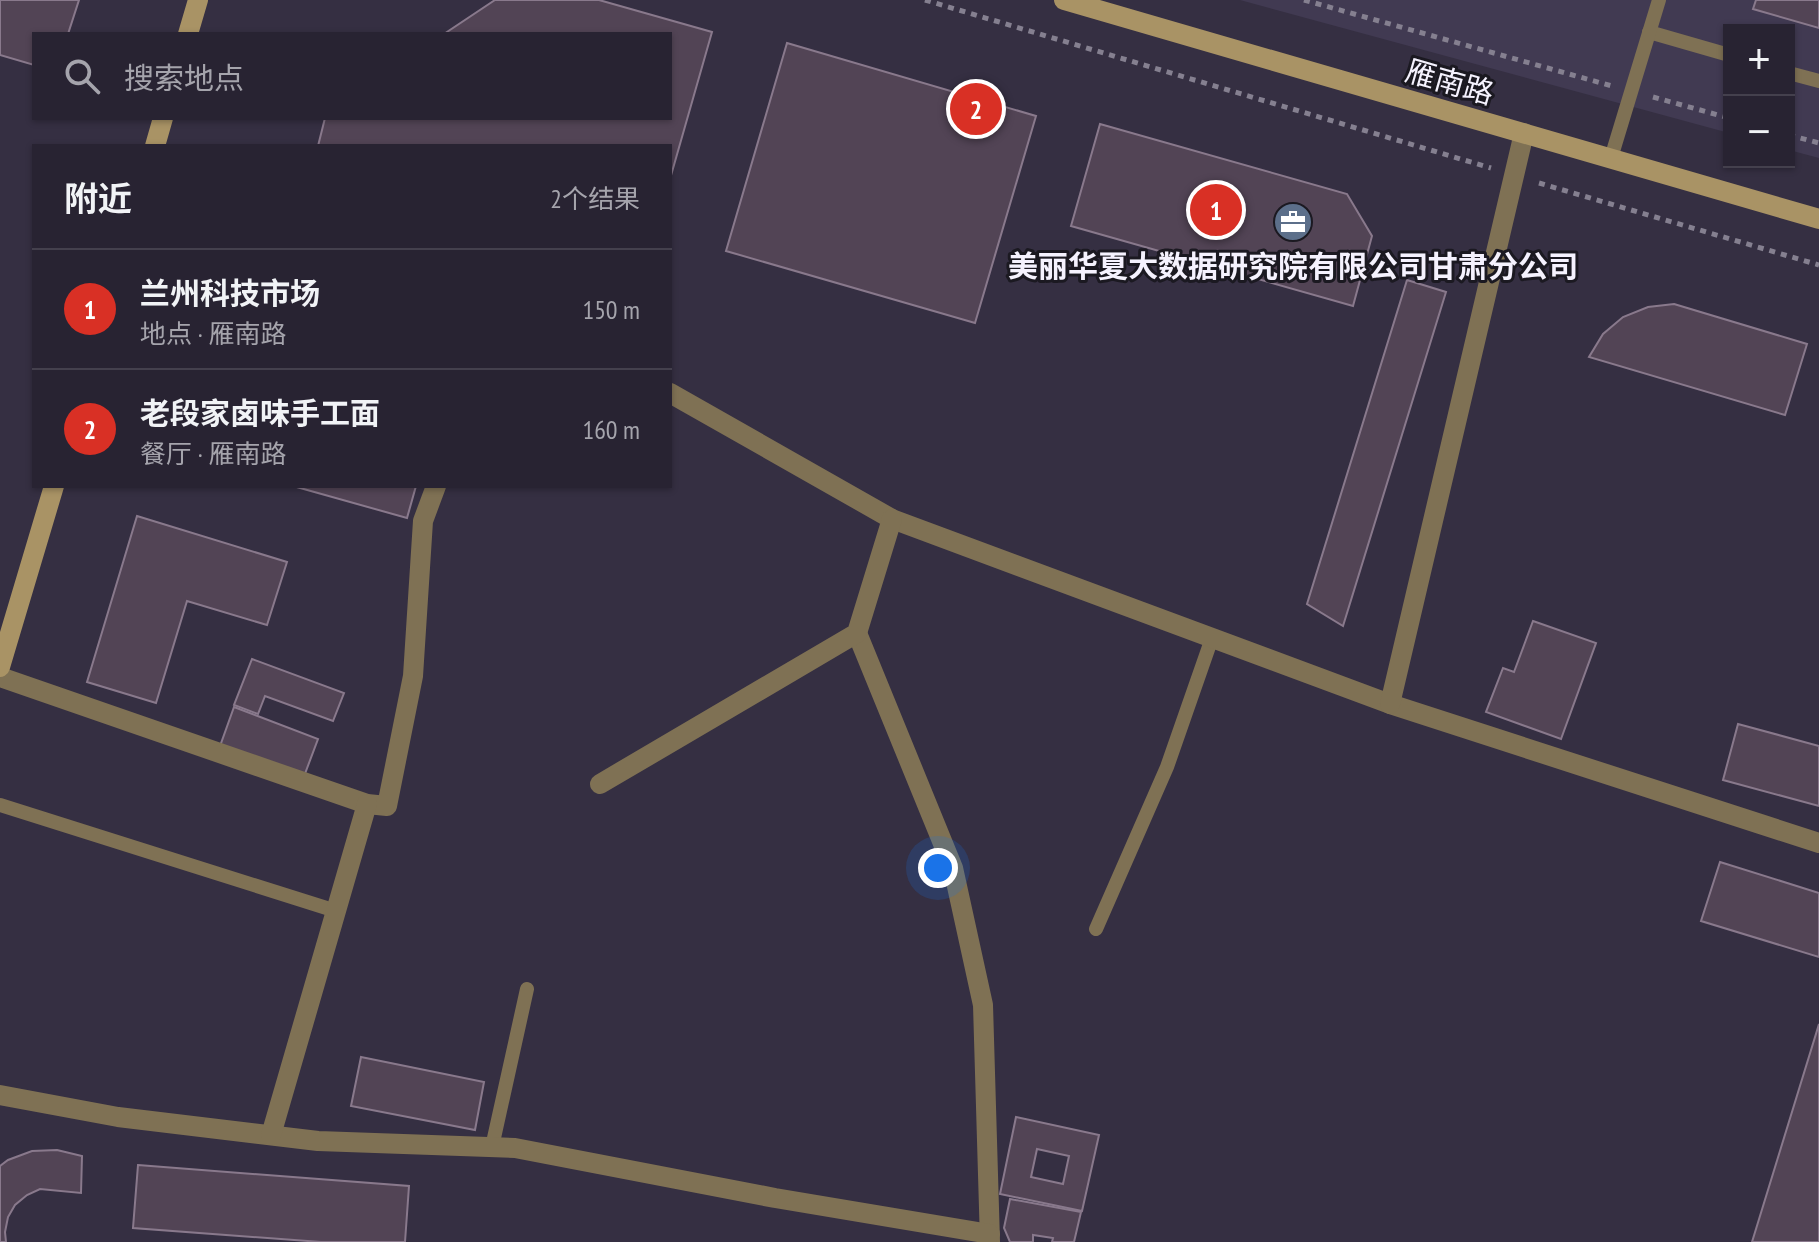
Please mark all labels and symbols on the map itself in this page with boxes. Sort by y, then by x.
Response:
street label: 雁南路 [1401,50,1499,112]
pin: 2 [950,79,1002,139]
pin: 1 [1190,180,1242,240]
office icon: 美丽华夏大数据研究院有限公司甘肃分公司 [1272,201,1314,243]
place label: 美丽华夏大数据研究院有限公司甘肃分公司 [1008,246,1578,285]
your location [918,848,958,888]

